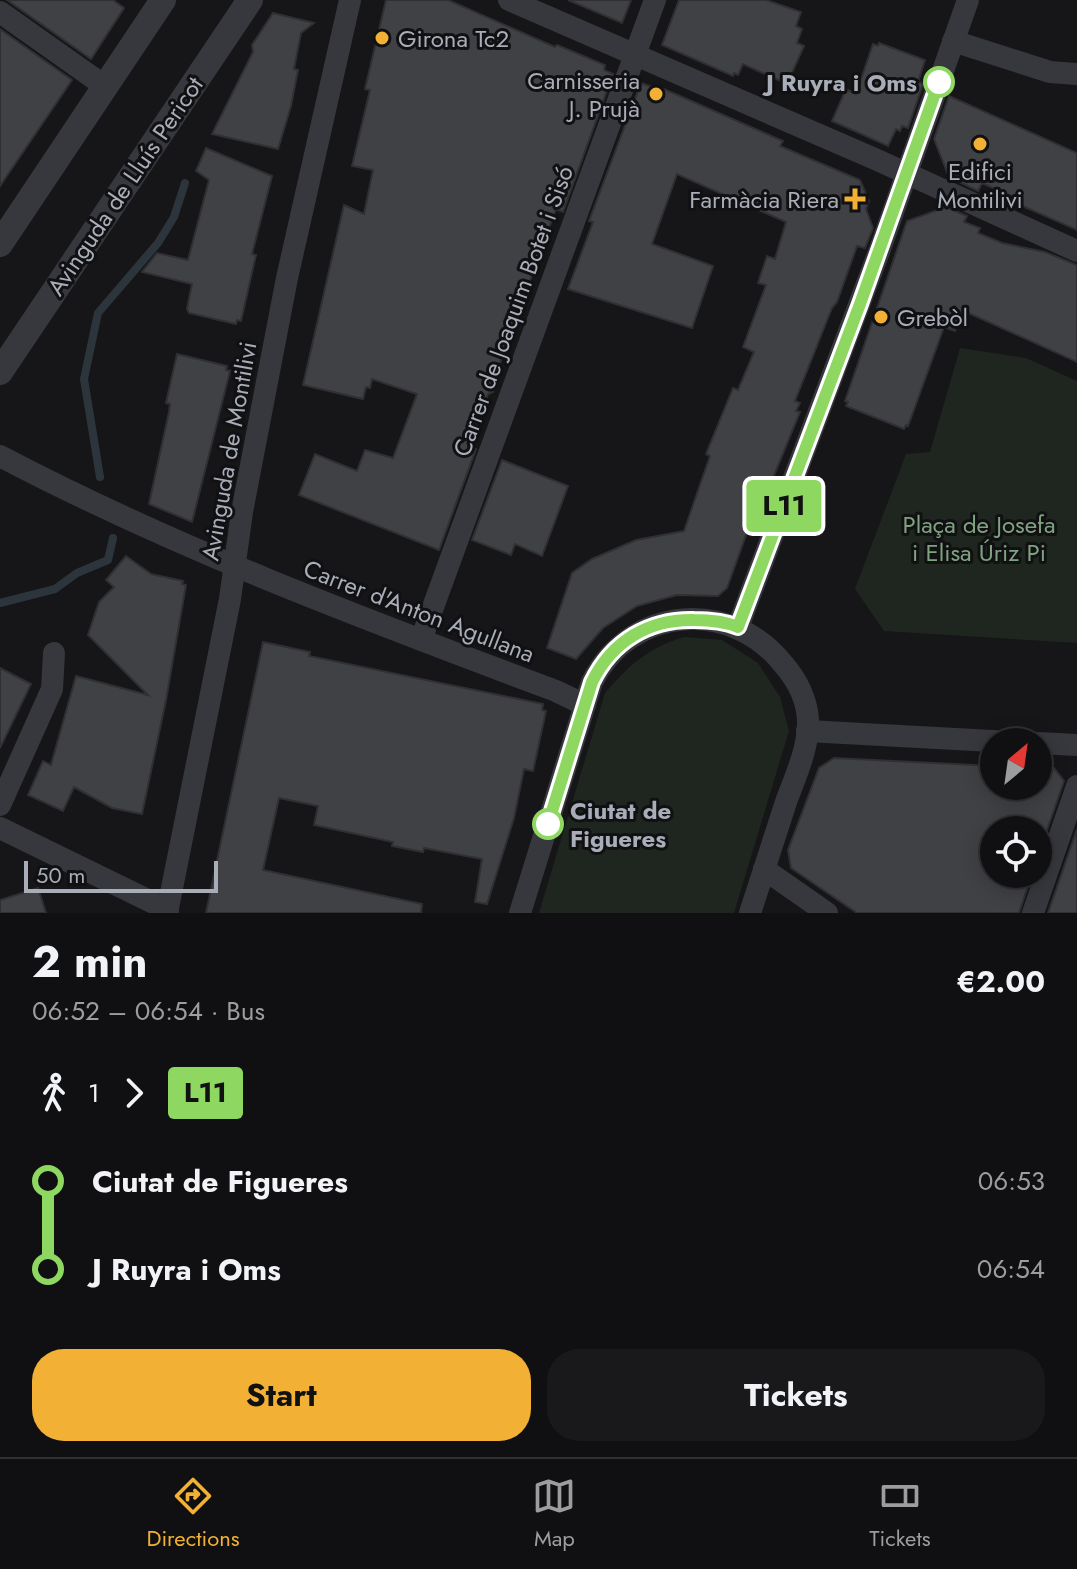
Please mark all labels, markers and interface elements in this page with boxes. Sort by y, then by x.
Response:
place label: Girona Tc2 [398,21,509,56]
marker: Girona Tc2 [373,29,391,47]
place label: Carnisseria J. Prujà [527,63,640,126]
place label: J Ruyra i Oms [762,65,917,100]
marker: J Ruyra i Oms [924,67,954,97]
street label: Avinguda de Lluís Pericot [38,69,212,303]
marker: Carnisseria J. Prujà [647,85,665,103]
marker: Edifici Montilivi [971,135,989,153]
place label: Edifici Montilivi [937,154,1023,217]
street label: Carrer de Joaquim Botet i Sisó [444,161,582,461]
place label: Farmàcia Riera [689,182,839,217]
marker: Farmàcia Riera [846,190,864,208]
place label: Grebòl [897,300,968,335]
marker: Grebòl [872,308,890,326]
street label: Avinguda de Montilivi [193,339,265,563]
line badge: L11 [738,480,830,532]
text: L11 [762,485,806,526]
park label: Plaça de Josefa i Elisa Úriz Pi [903,507,1055,570]
street label: Carrer d'Anton Agullana [298,551,540,671]
north arrow [980,728,1052,800]
map controls [980,728,1052,888]
place label: Ciutat de Figueres [570,793,671,856]
marker: Ciutat de Figueres [533,809,563,839]
button: locate [980,816,1052,888]
scale bar [24,857,218,893]
text: 50 m [36,859,85,891]
text: 2 min [32,930,148,994]
text: €2.00 [956,960,1045,1003]
text: 06:52 – 06:54 · Bus [32,992,265,1030]
icon: walk [32,1071,76,1115]
icon: forward [112,1071,156,1115]
text: L11 [184,1072,227,1113]
text: 1 [88,1074,100,1112]
text: Ciutat de Figueres [92,1160,348,1203]
text: 06:53 [978,1162,1045,1200]
text: J Ruyra i Oms [92,1248,281,1291]
text: 06:54 [977,1250,1045,1288]
button: Start [32,1349,531,1441]
button: Tickets [547,1349,1045,1441]
tab: Directions [146,1474,240,1554]
tab: Map [532,1474,576,1554]
tab: Tickets [869,1474,931,1554]

